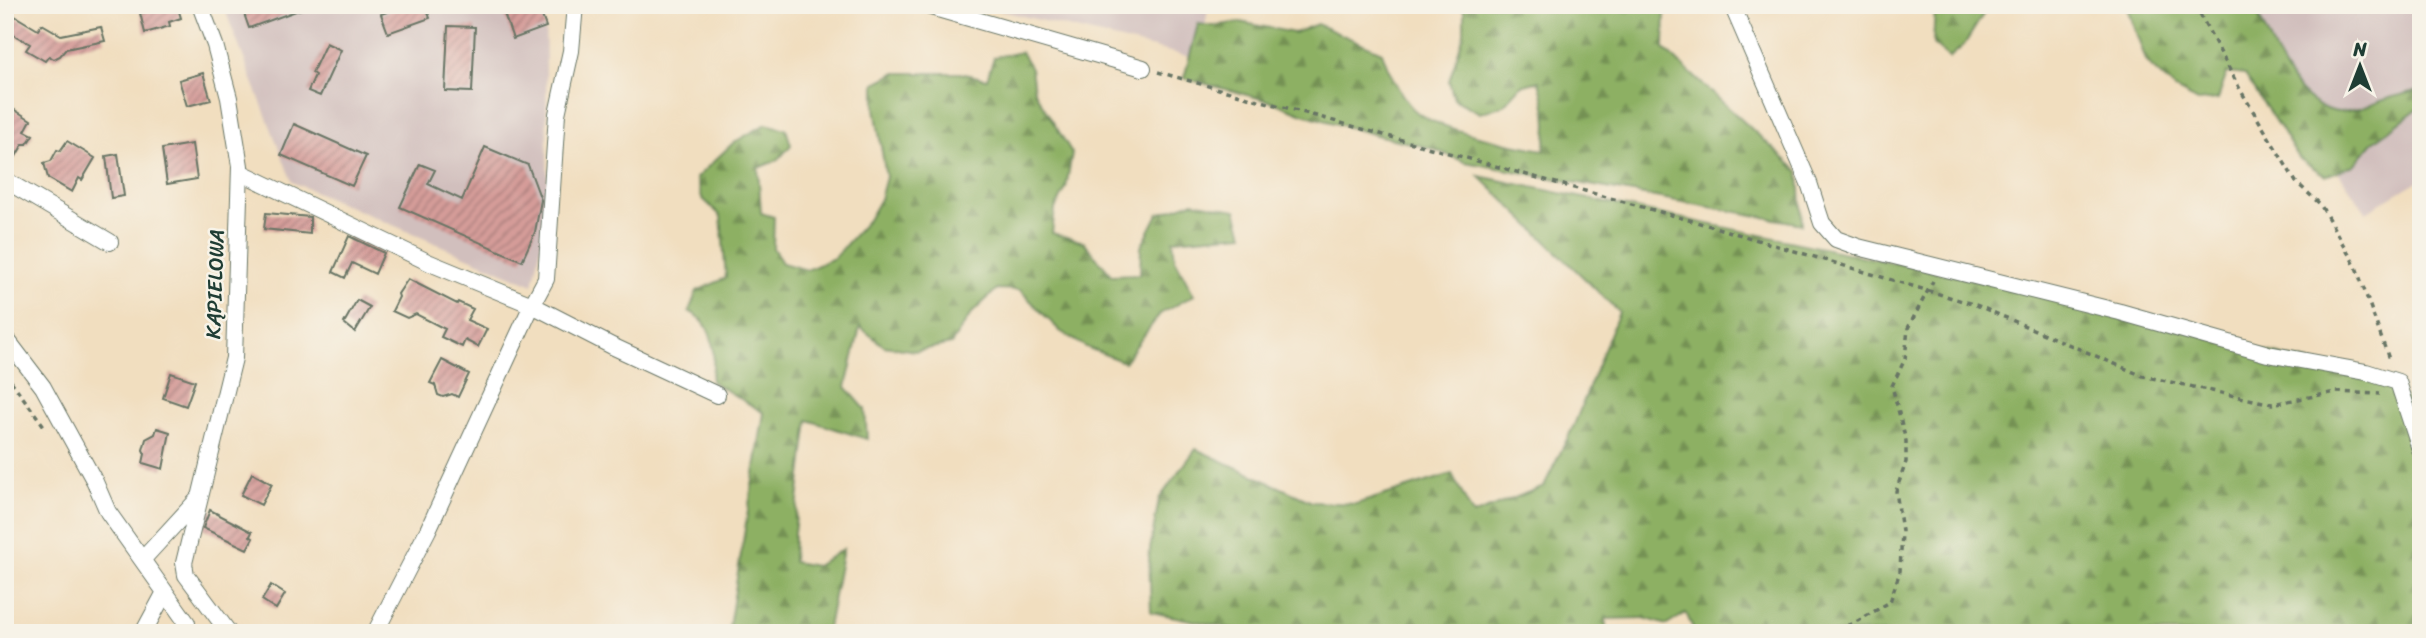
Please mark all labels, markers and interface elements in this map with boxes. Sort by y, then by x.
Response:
north arrow [2324,32,2394,102]
text: N [2352,33,2367,66]
street label: KĄPIELOWA [194,228,236,340]

